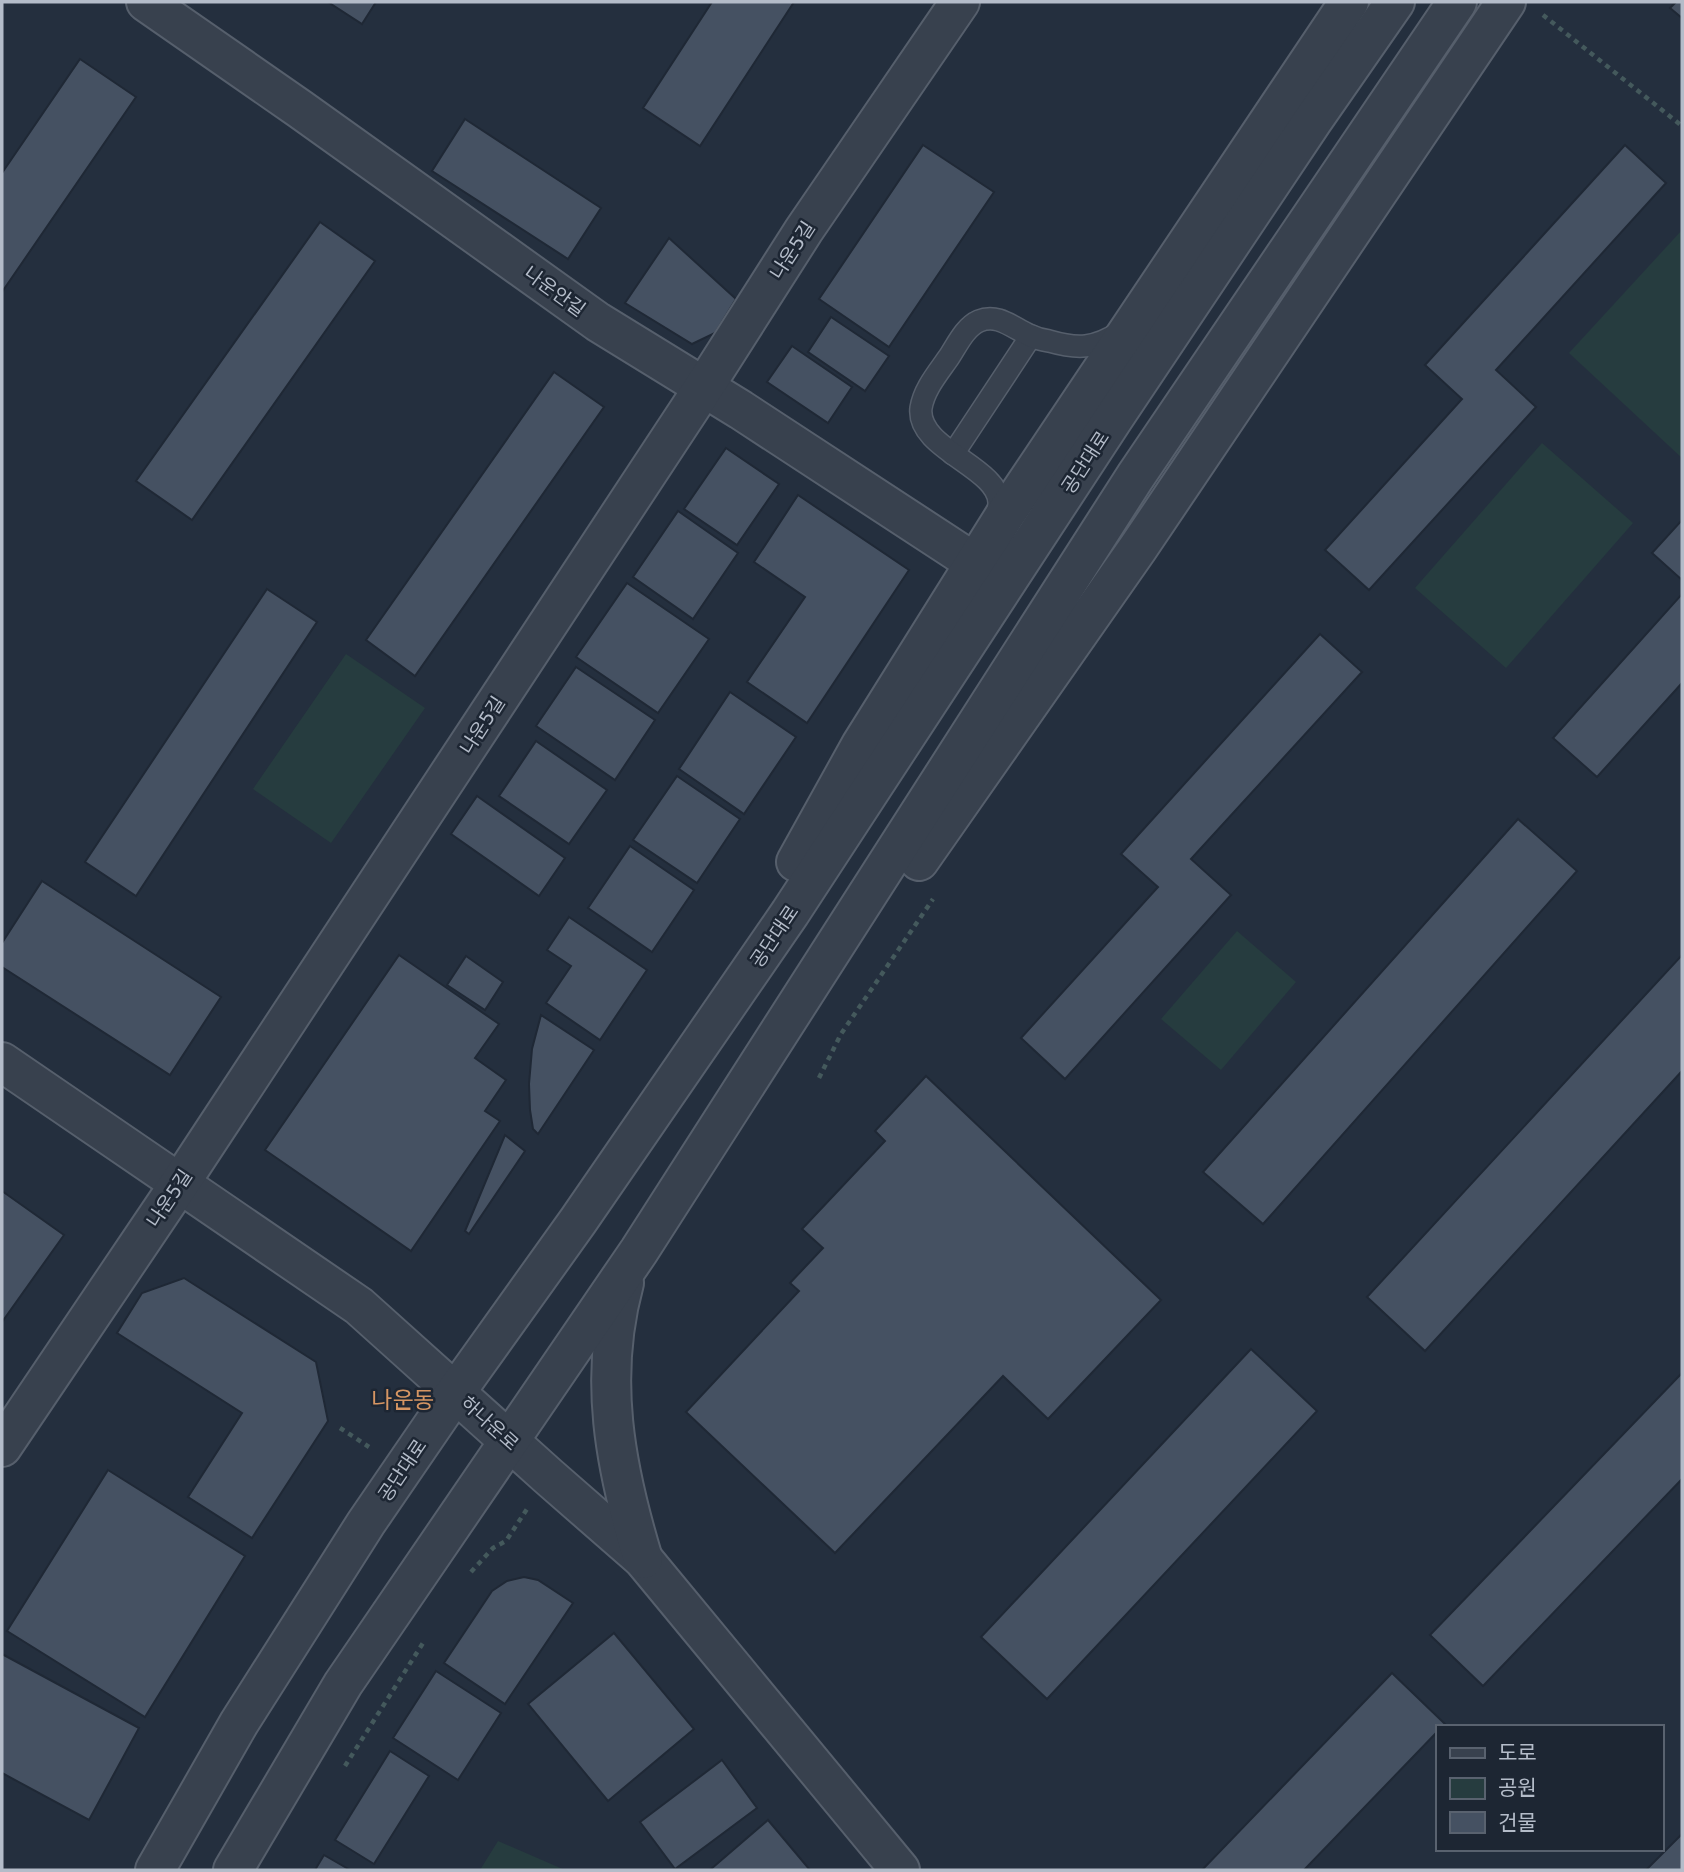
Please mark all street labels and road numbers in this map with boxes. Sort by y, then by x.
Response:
street label: 나운5길 [765,217,819,283]
street label: 나운안길 [520,262,590,320]
street label: 공단대로 [1057,427,1113,497]
street label: 나운5길 [455,692,509,758]
street label: 공단대로 [745,901,803,971]
street label: 나운5길 [142,1165,196,1231]
street label: 하나운로 [457,1391,523,1455]
street label: 공단대로 [373,1435,431,1505]

